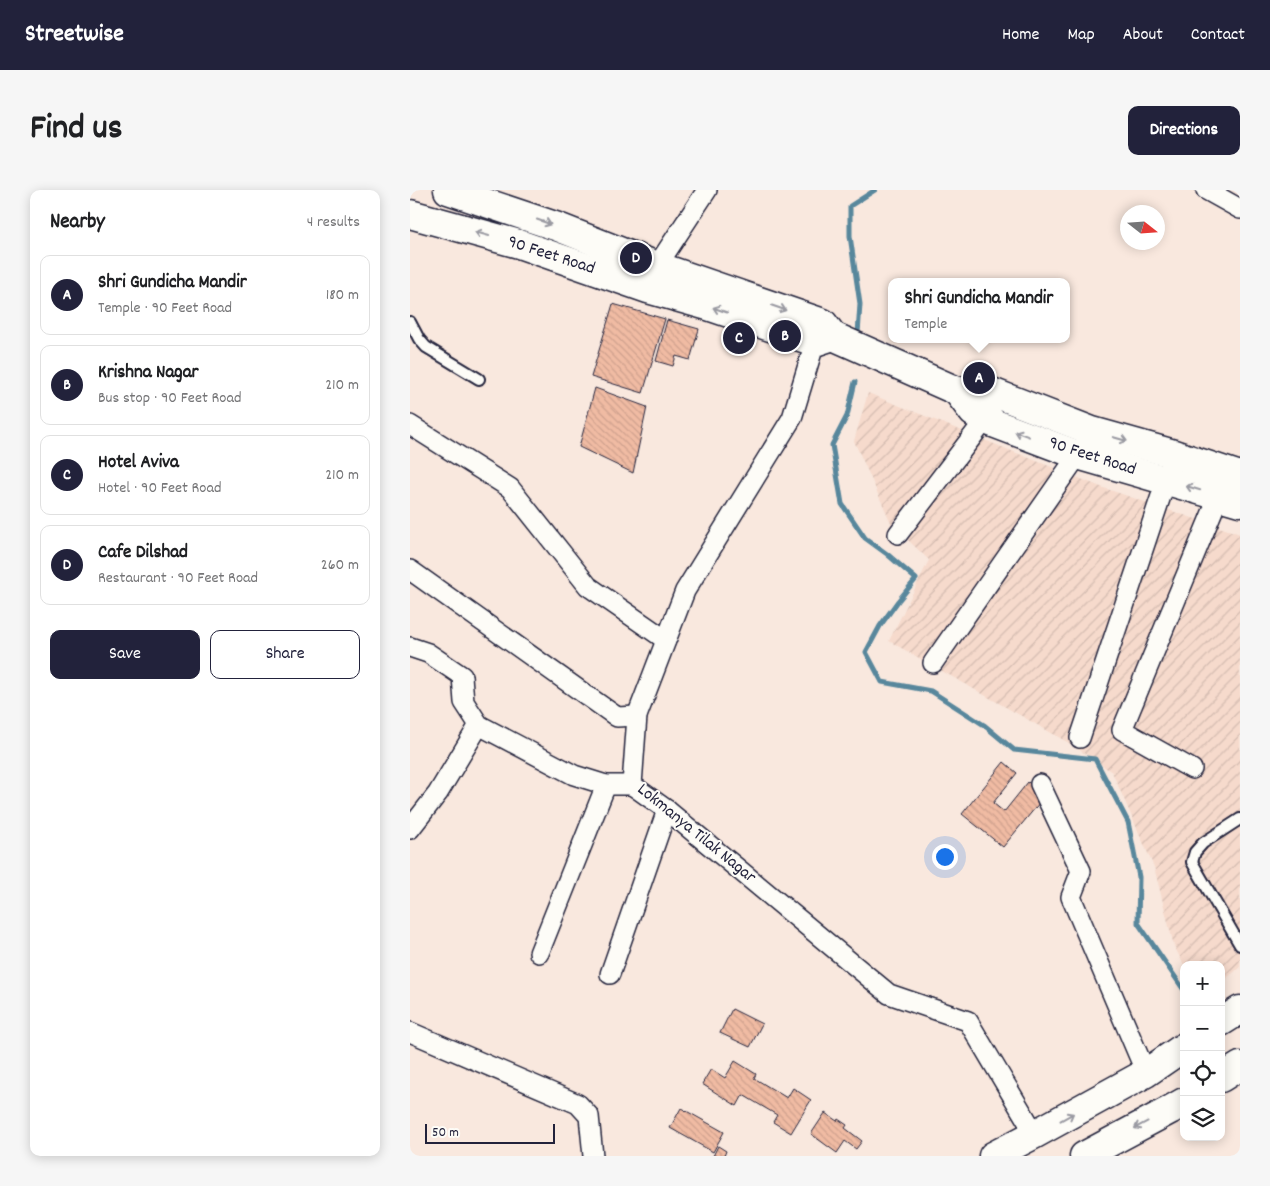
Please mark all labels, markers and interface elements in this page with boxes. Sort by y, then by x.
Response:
text: Streetwise [25,18,124,52]
text: Home [1002,23,1039,48]
text: Map [1067,23,1095,48]
text: About [1123,23,1163,48]
text: Contact [1191,23,1245,48]
text: Find us [30,105,122,155]
button: Directions [1128,106,1240,155]
north arrow [1120,205,1165,250]
text: Nearby [50,208,105,238]
text: 4 results [307,211,360,234]
one-way arrow [535,218,551,227]
one-way arrow [475,229,491,238]
street label: 90 Feet Road [504,230,598,282]
pin: D [620,239,652,277]
text: Shri Gundicha Mandir [98,270,247,297]
popup [888,278,1070,343]
text: A [63,284,71,307]
text: 180 m [326,284,359,307]
text: Shri Gundicha Mandir [905,286,1053,313]
text: Temple · 90 Feet Road [98,297,232,320]
one-way arrow [770,304,786,313]
one-way arrow [713,305,729,314]
text: Temple [905,313,947,336]
pin: B [769,317,801,355]
pin: C [723,319,755,357]
pin: A [963,359,995,397]
text: Krishna Nagar [98,360,199,387]
text: B [63,374,71,397]
text: 210 m [325,374,359,397]
text: Bus stop · 90 Feet Road [98,387,241,410]
one-way arrow [1015,429,1030,438]
street label: 90 Feet Road [1045,431,1139,483]
one-way arrow [1111,434,1127,444]
text: Hotel Aviva [98,450,179,477]
text: C [63,464,71,487]
text: 210 m [325,464,359,487]
text: Hotel · 90 Feet Road [98,477,221,500]
one-way arrow [1186,483,1202,492]
text: Cafe Dilshad [98,540,188,567]
text: D [63,554,71,577]
text: 260 m [321,554,359,577]
text: Restaurant · 90 Feet Road [98,567,258,590]
button: Save [50,630,200,679]
button: Share [210,630,360,679]
street label: Lokmanya Tilak Nagar [631,778,761,890]
your location [932,844,958,870]
map controls [1180,961,1225,1141]
button: + [1180,961,1225,1006]
button: − [1180,1006,1225,1051]
button: locate [1180,1051,1225,1096]
button: layers [1180,1096,1225,1141]
one-way arrow [1059,1111,1073,1121]
scale bar [425,1121,555,1144]
one-way arrow [1135,1121,1149,1131]
text: 50 m [432,1123,459,1143]

